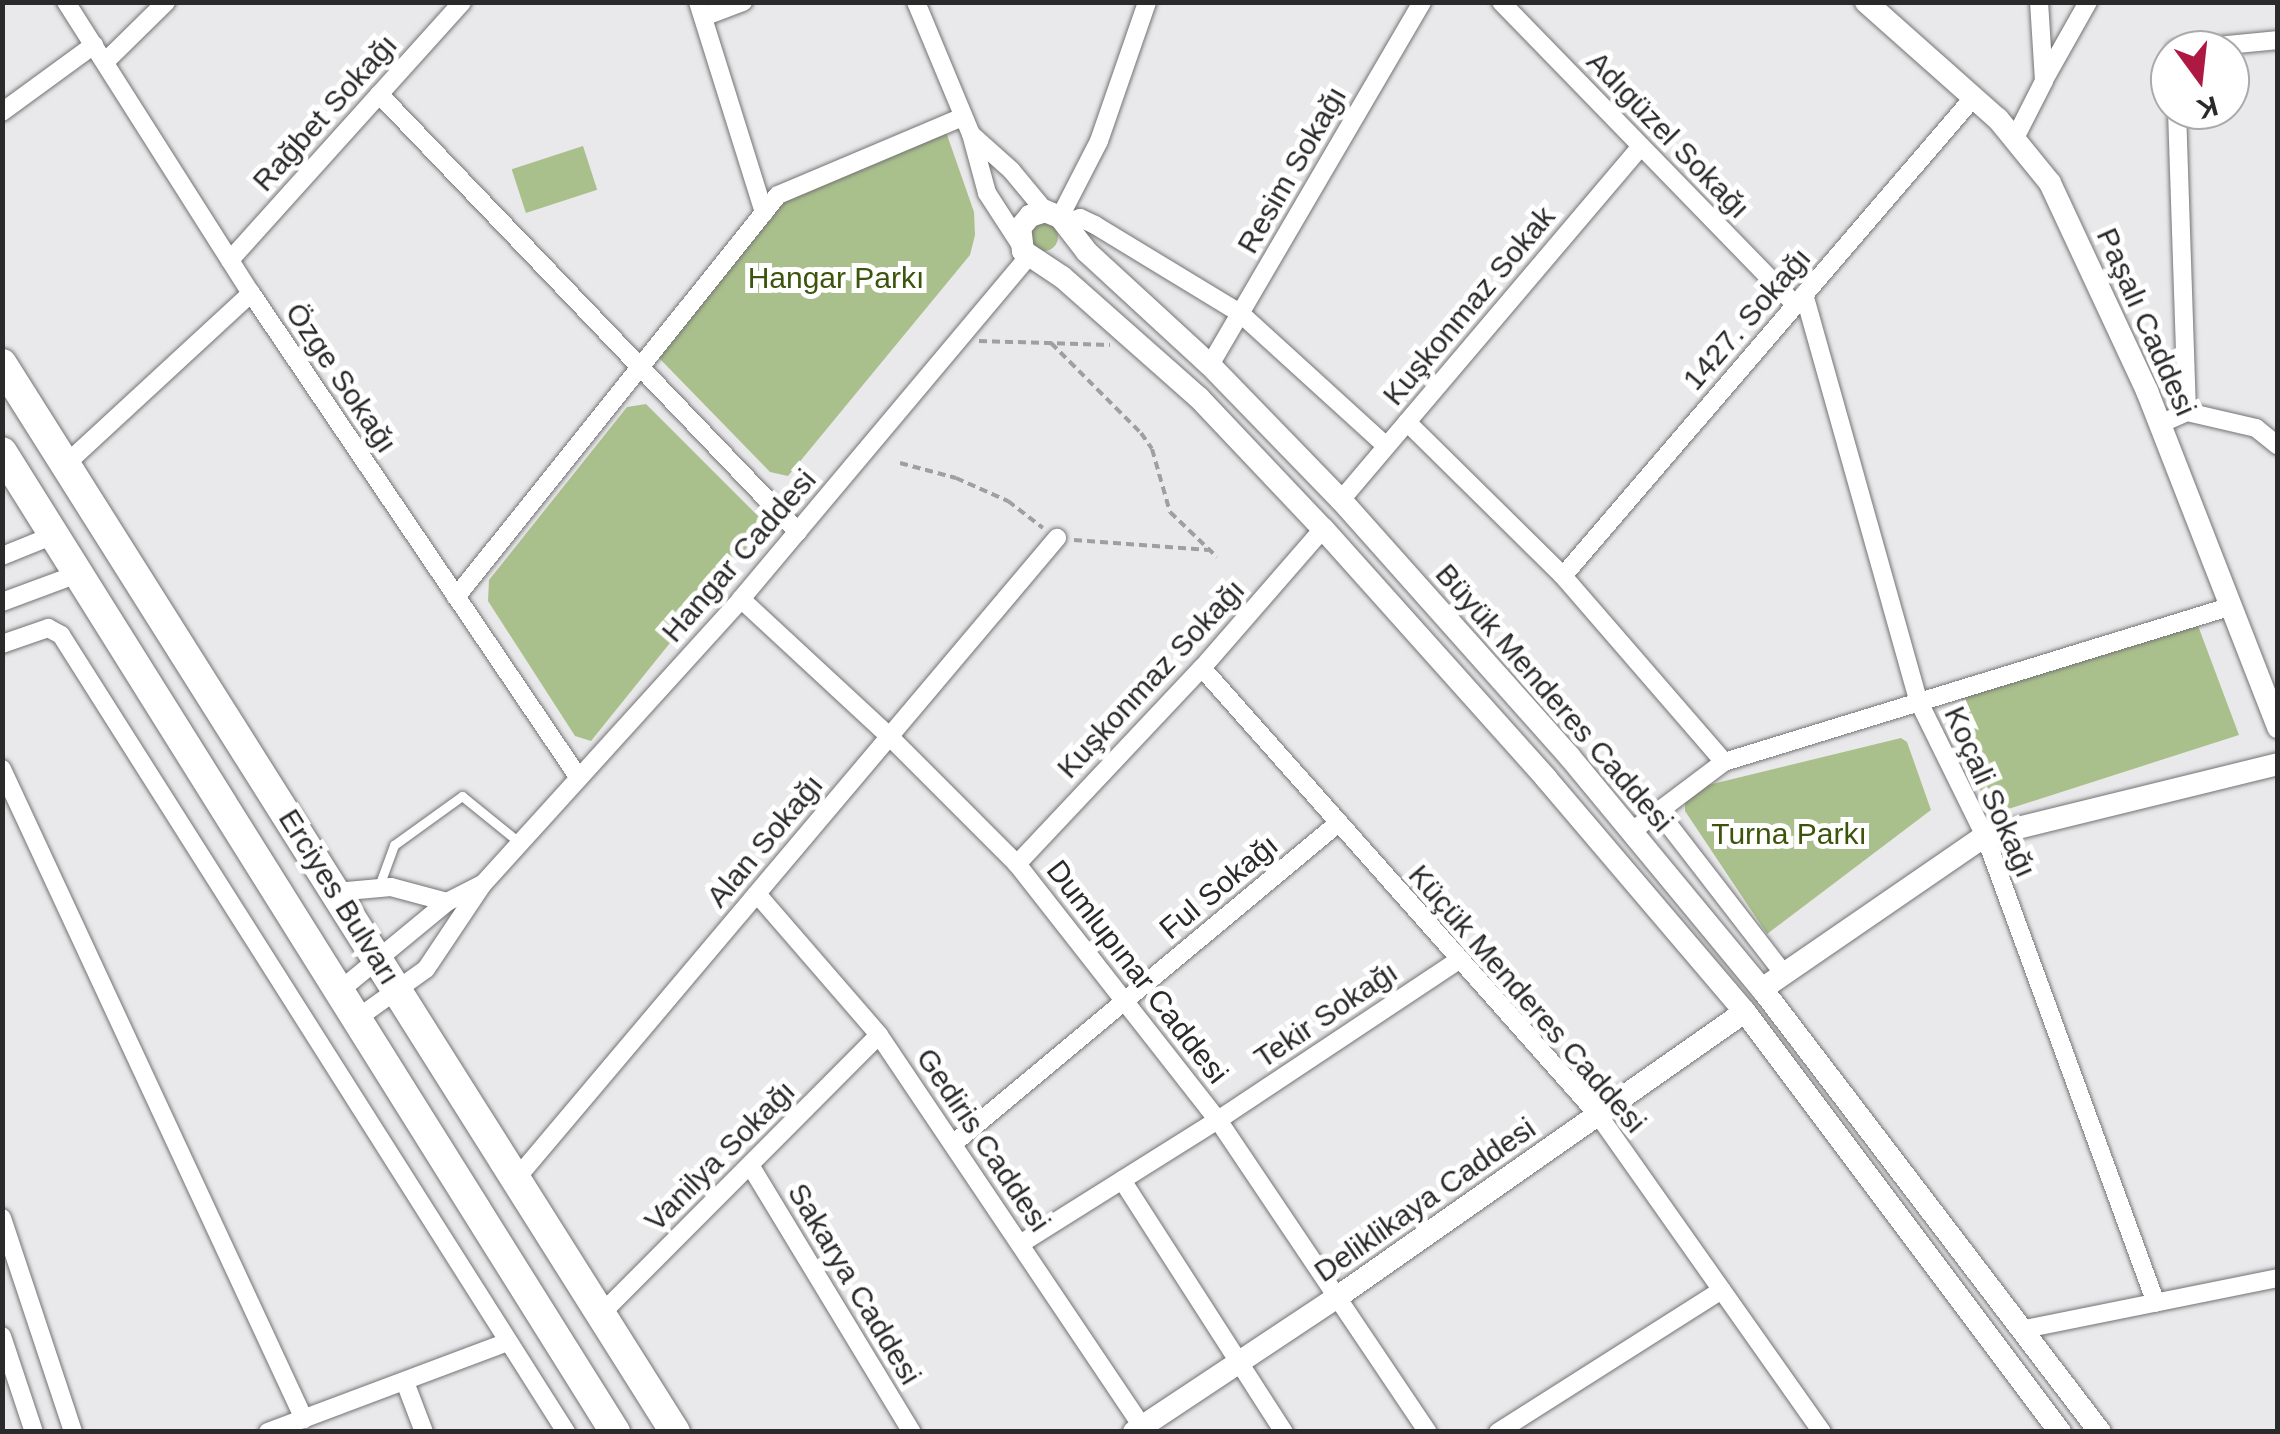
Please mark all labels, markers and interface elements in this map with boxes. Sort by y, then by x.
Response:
street label: Rağbet Sokağı [245,27,405,199]
north arrow [2150,30,2250,130]
street label: Adıgüzel Sokağı [1579,44,1757,226]
street label: Resim Sokağı [1230,80,1354,260]
text: K [2194,90,2221,125]
street label: Kuşkonmaz Sokak [1375,199,1563,413]
street label: Paşalı Caddesi [2089,223,2203,421]
street label: 1427. Sokağı [1675,240,1819,398]
park label: Hangar Parkı [748,260,924,296]
street label: Özge Sokağı [278,296,404,460]
street label: Hangar Caddesi [654,462,824,650]
street label: Büyük Menderes Caddesi [1428,557,1680,839]
street label: Kuşkonmaz Sokağı [1050,572,1252,786]
street label: Koçali Sokağı [1936,701,2044,883]
street label: Alan Sokağı [699,767,831,915]
street label: Erciyes Bulvarı [271,803,407,991]
park label: Turna Parkı [1711,816,1867,852]
street label: Ful Sokağı [1153,827,1285,947]
street label: Dumlupınar Caddesi [1039,853,1235,1091]
street label: Küçük Menderes Caddesi [1401,858,1653,1140]
street label: Tekir Sokağı [1248,954,1404,1076]
street label: Gediris Caddesi [908,1041,1058,1239]
street label: Vanilya Sokağı [637,1073,803,1239]
street label: Deliklikaya Caddesi [1307,1110,1543,1290]
street label: Sakarya Caddesi [780,1177,928,1391]

